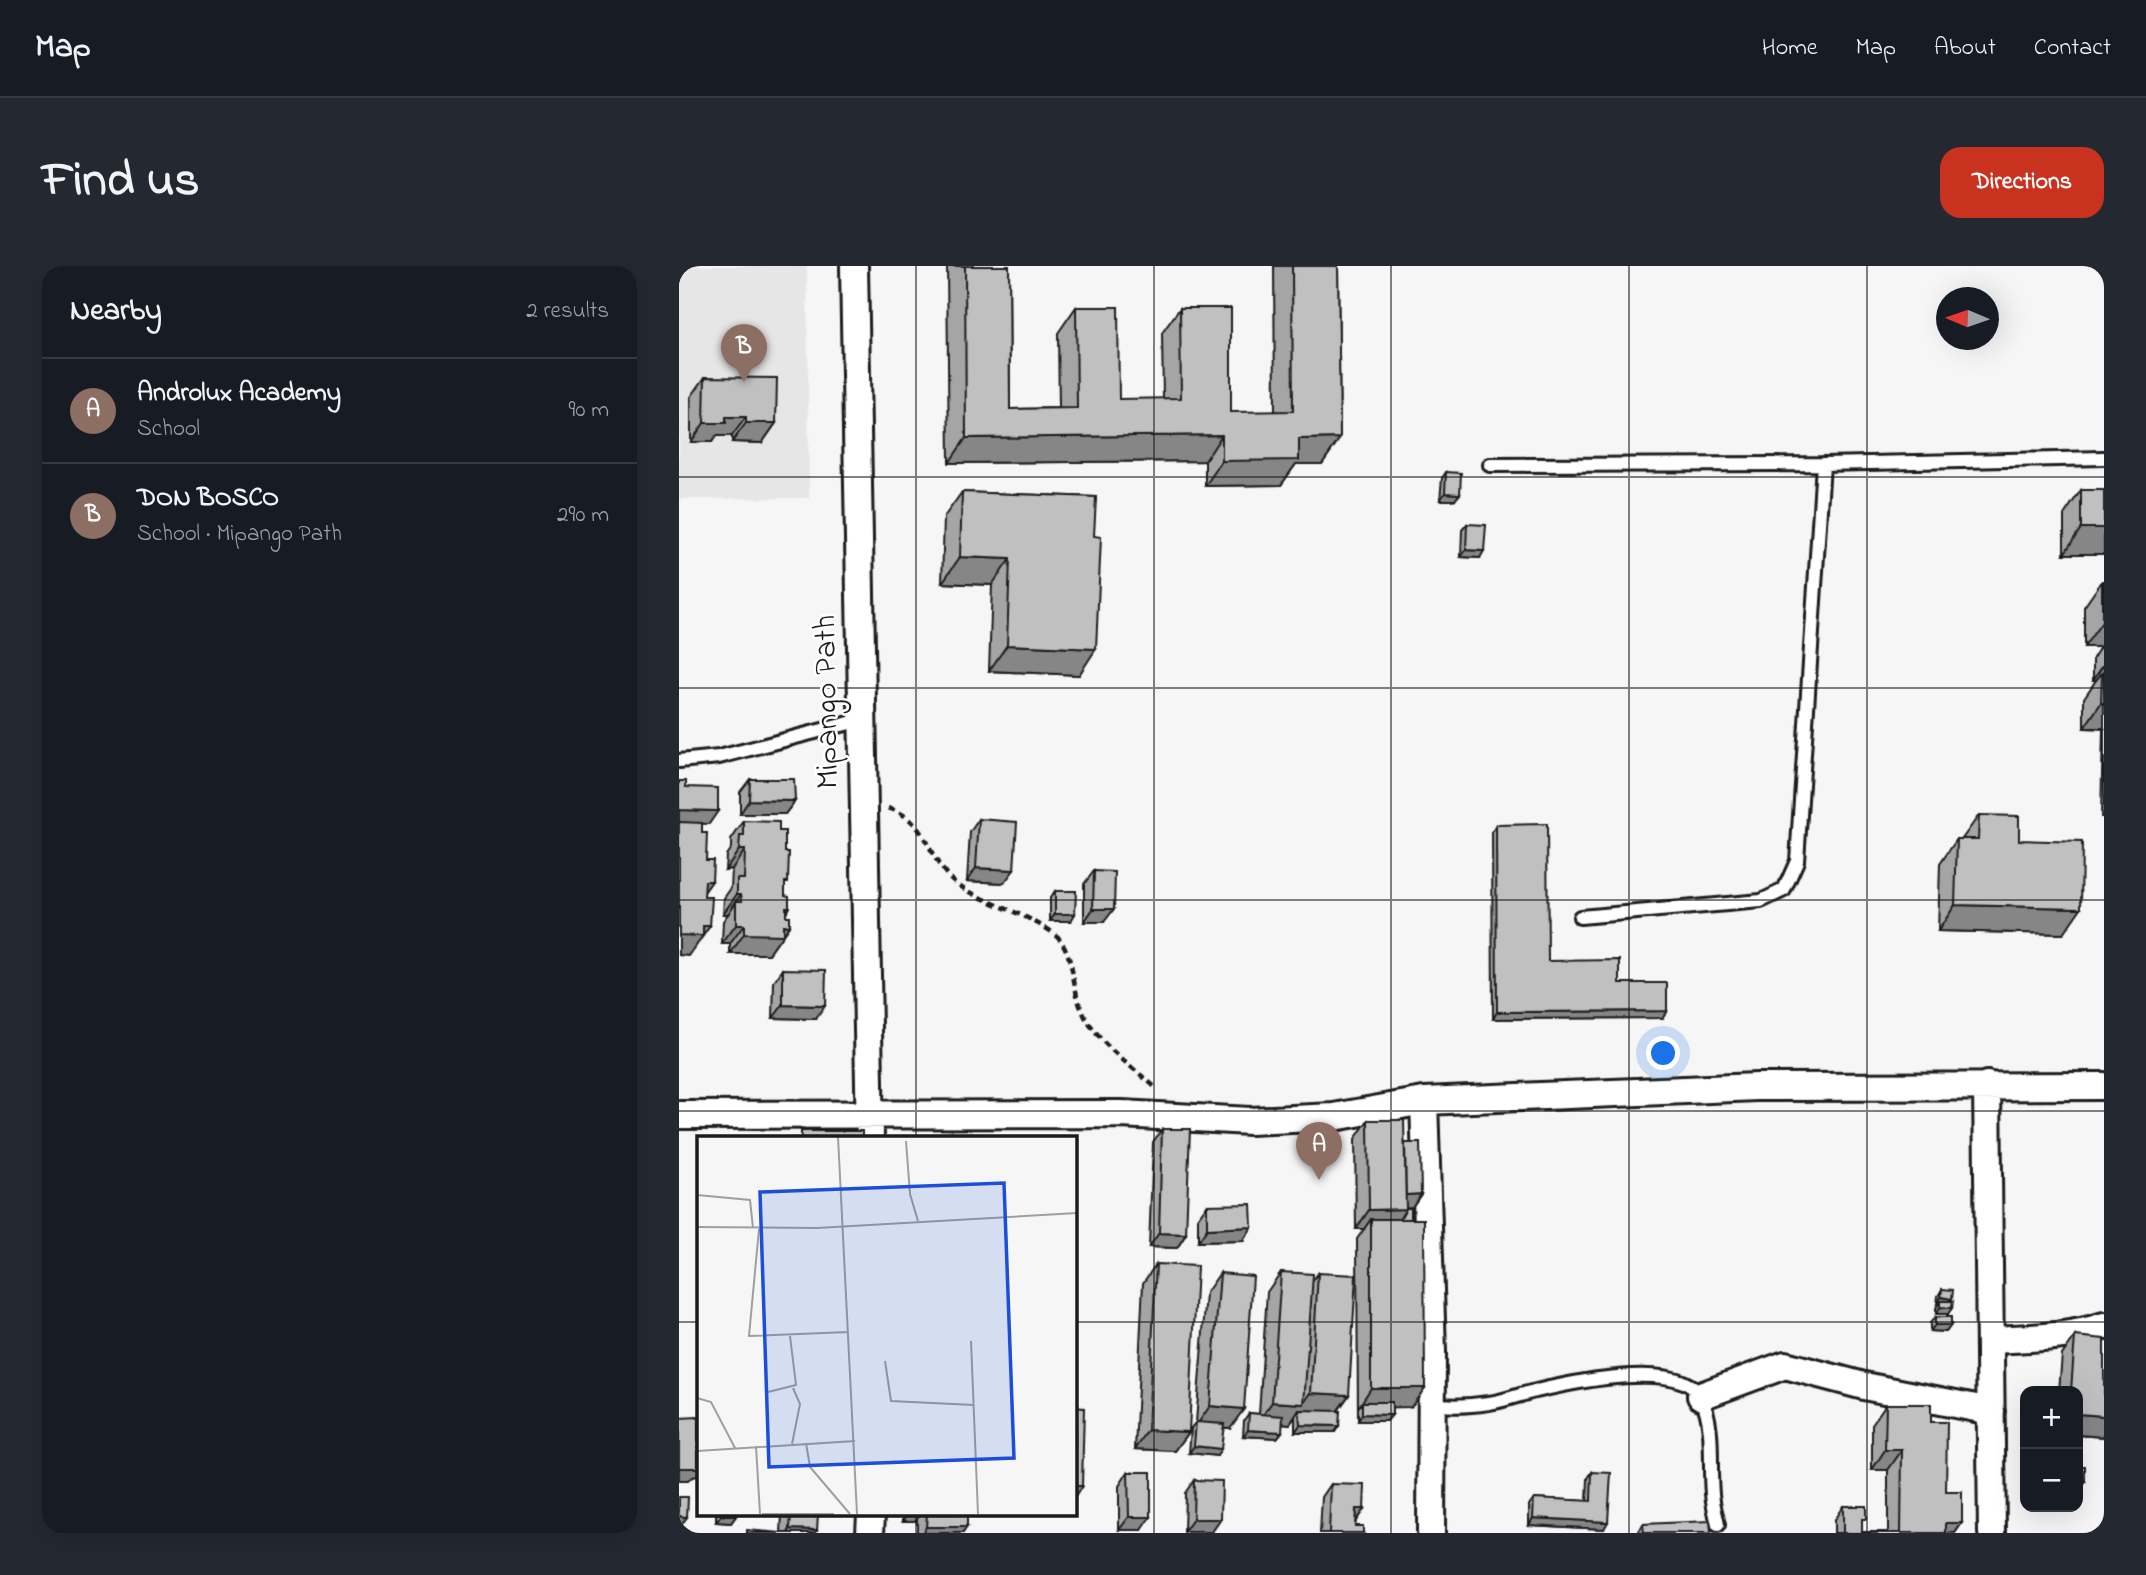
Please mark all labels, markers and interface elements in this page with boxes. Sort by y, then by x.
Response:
text: Map [35,24,91,72]
text: Home [1762,31,1818,66]
text: Map [1856,31,1896,66]
text: About [1934,31,1996,66]
text: Contact [2034,31,2111,66]
text: Find us [42,146,199,218]
button: Directions [1940,147,2104,218]
north arrow [1936,287,1999,350]
text: Nearby [70,290,162,334]
text: 2 results [526,295,609,328]
pin: B [721,324,767,382]
text: Androlux Academy [137,375,341,413]
text: A [86,394,100,427]
text: 90 m [569,394,609,427]
text: School [137,413,200,446]
text: DON BOSCO [137,480,279,518]
text: B [85,499,101,532]
text: 290 m [557,499,609,532]
text: School · Mipango Path [137,518,342,551]
street label: Mipango Path [803,614,853,790]
your location [1646,1036,1680,1070]
pin: A [1296,1122,1342,1180]
inset map [697,1136,1076,1516]
map controls [2020,1386,2083,1512]
button: + [2020,1386,2083,1449]
button: − [2020,1449,2083,1512]

